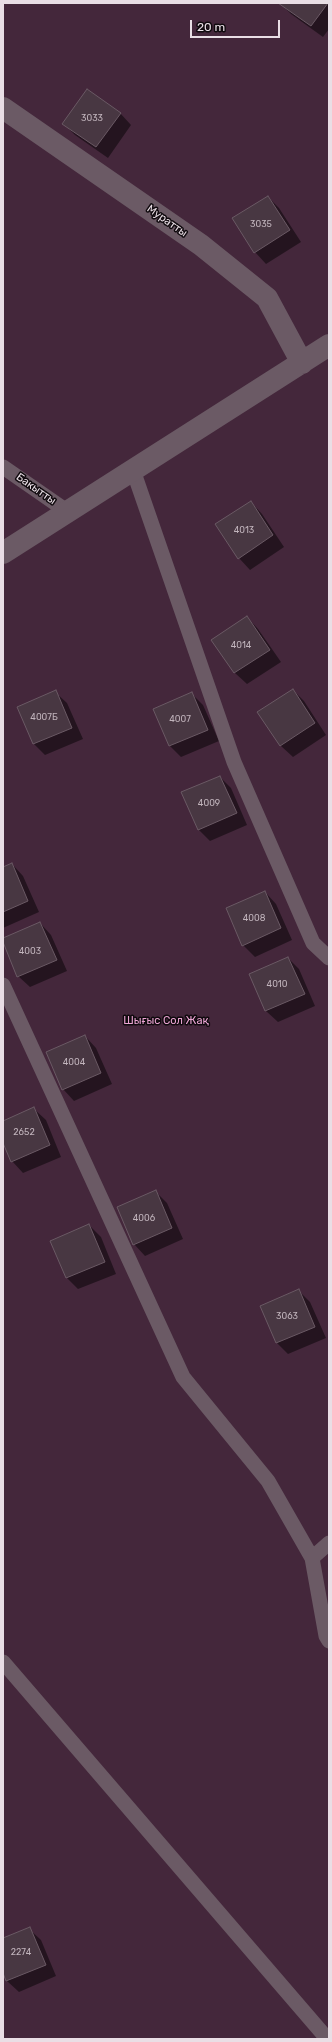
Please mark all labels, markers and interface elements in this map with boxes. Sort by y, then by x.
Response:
scale bar [192,12,282,38]
text: 20 m [197,20,225,34]
house number: 3033 [81,113,103,123]
street label: Муратты [144,202,190,240]
house number: 3035 [250,219,272,229]
street label: Бакытты [13,470,59,508]
house number: 4013 [234,525,254,535]
house number: 4014 [231,640,251,650]
house number: 4007Б [30,712,58,722]
house number: 4007 [169,714,191,724]
house number: 4009 [198,798,220,808]
house number: 4008 [243,913,265,923]
house number: 4003 [19,946,41,956]
house number: 4010 [267,979,287,989]
park label: Шығыс Сол Жақ [123,1014,209,1028]
house number: 4004 [63,1057,85,1067]
house number: 2652 [13,1127,35,1137]
house number: 4006 [133,1213,155,1223]
house number: 3063 [276,1311,298,1321]
house number: 2274 [11,1947,31,1957]

